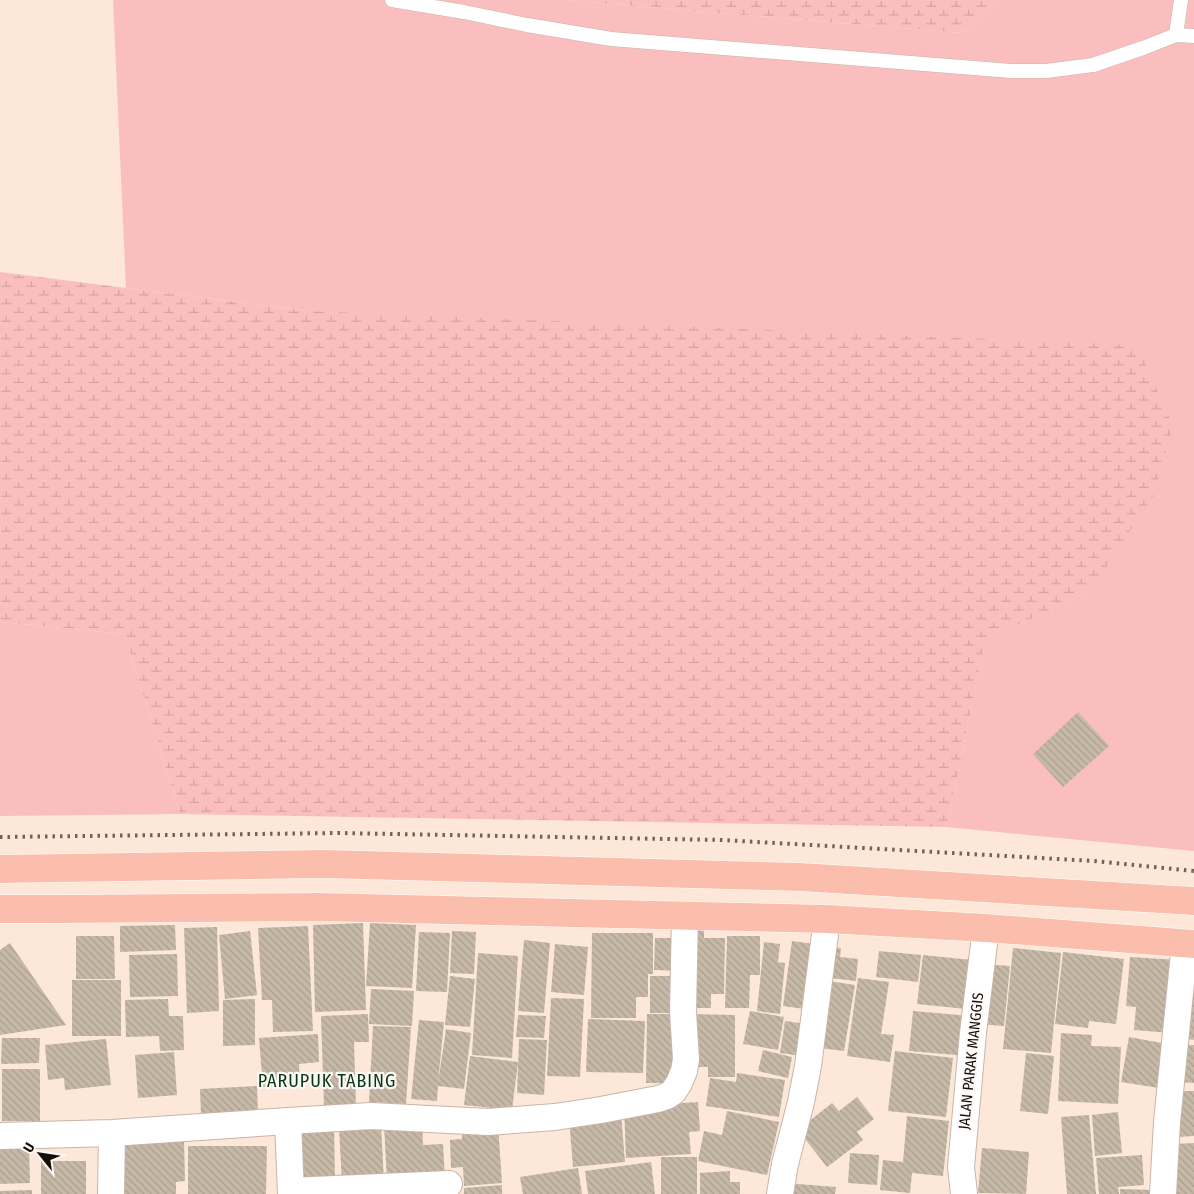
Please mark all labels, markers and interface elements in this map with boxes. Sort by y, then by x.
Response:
street label: JALAN PARAK MANGGIS [955,992,987,1130]
district label: PARUPUK TABING [258,1070,396,1092]
north arrow [15,1129,65,1179]
text: U [20,1140,39,1156]

